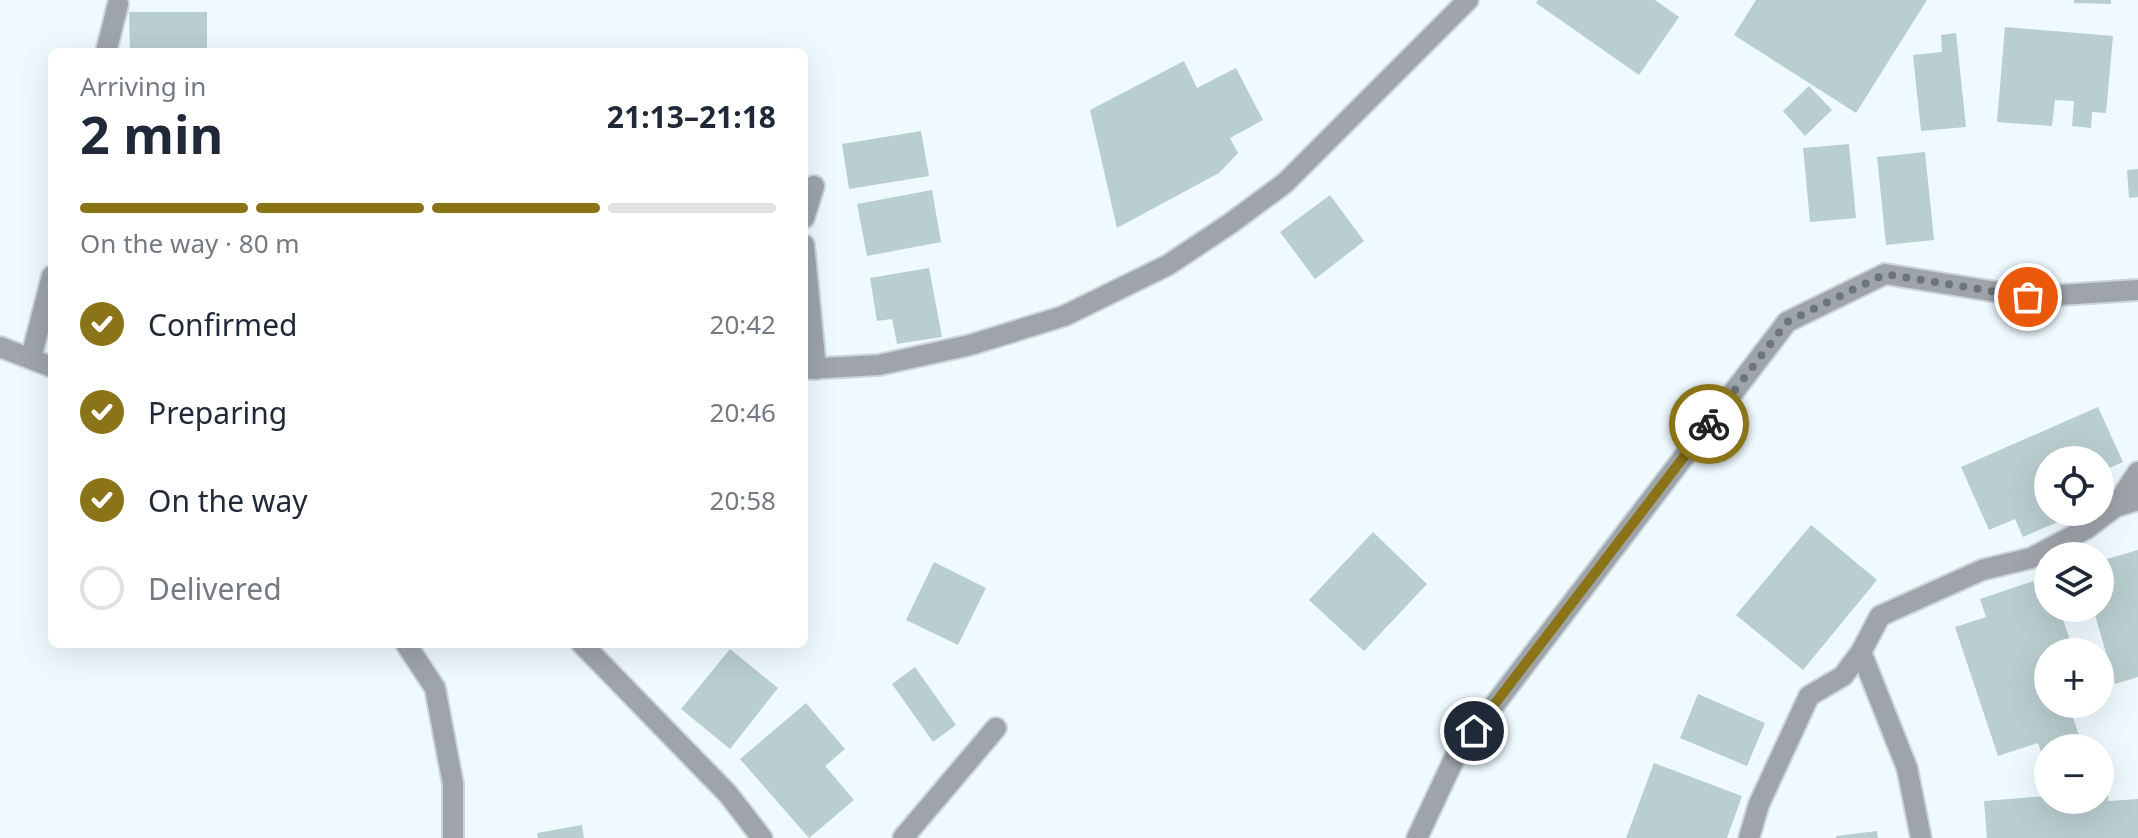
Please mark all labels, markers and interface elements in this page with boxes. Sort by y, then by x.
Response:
text: Arriving in [80,68,206,104]
text: 21:13–21:18 [607,96,776,137]
text: 2 min [80,98,223,169]
text: On the way · 80 m [80,225,300,261]
pin [1994,263,2062,331]
icon: bag [2006,275,2050,319]
icon: check [80,302,124,346]
text: Confirmed [148,304,298,345]
text: 20:42 [710,306,776,342]
courier [1669,384,1749,464]
icon: check [80,390,124,434]
text: Preparing [148,392,287,433]
text: 20:46 [710,394,776,430]
icon: bike [1687,402,1731,446]
map controls [2034,446,2114,814]
button: locate [2034,446,2114,526]
icon: check [80,478,124,522]
text: On the way [148,480,308,521]
text: 20:58 [710,482,776,518]
button: layers [2034,542,2114,622]
text: Delivered [148,568,282,609]
button: + [2034,638,2114,718]
pin [1440,697,1508,765]
icon: home [1452,709,1496,753]
button: − [2034,734,2114,814]

